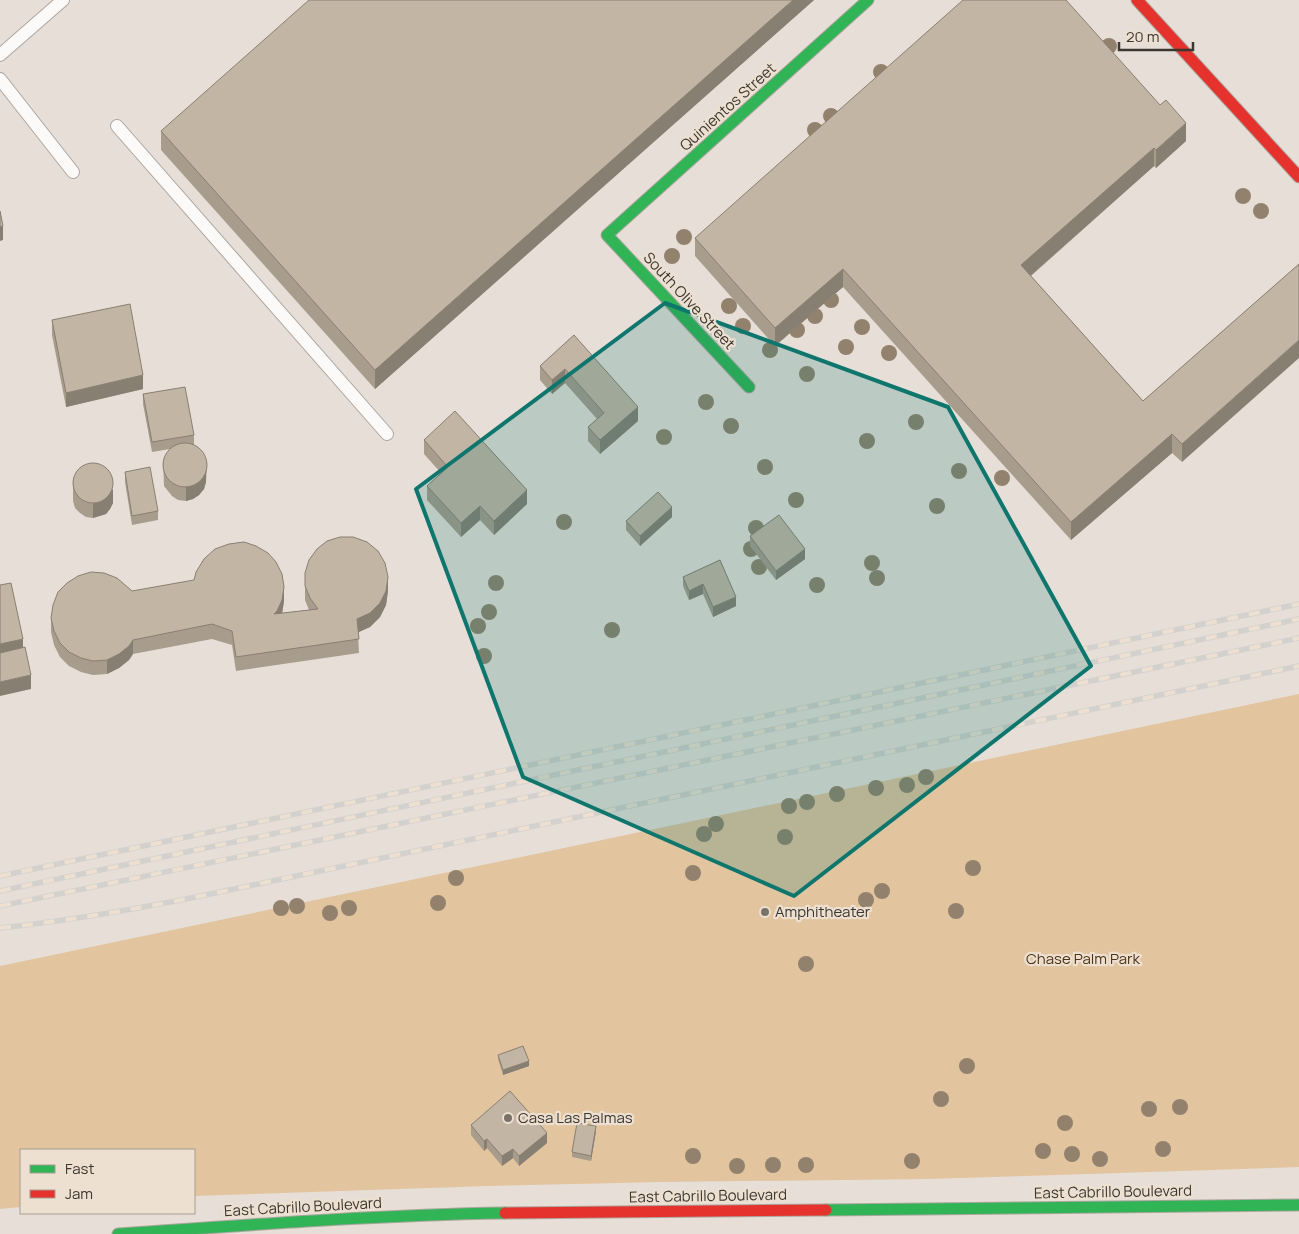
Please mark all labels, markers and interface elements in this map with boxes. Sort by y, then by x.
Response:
scale bar [1119,20,1193,52]
text: 20 m [1126,26,1159,47]
street label: Quinientos Street [675,58,780,155]
street label: South Olive Street [639,247,740,354]
place label: Amphitheater [775,901,871,922]
marker: Amphitheater [759,906,771,918]
park label: Chase Palm Park [1026,948,1140,969]
place label: Casa Las Palmas [518,1107,633,1128]
marker: Casa Las Palmas [502,1112,514,1124]
legend [20,1149,195,1214]
text: Fast [65,1158,94,1179]
street label: East Cabrillo Boulevard [1034,1180,1192,1203]
text: Jam [65,1183,93,1204]
street label: East Cabrillo Boulevard [629,1184,787,1207]
street label: East Cabrillo Boulevard [223,1192,382,1221]

